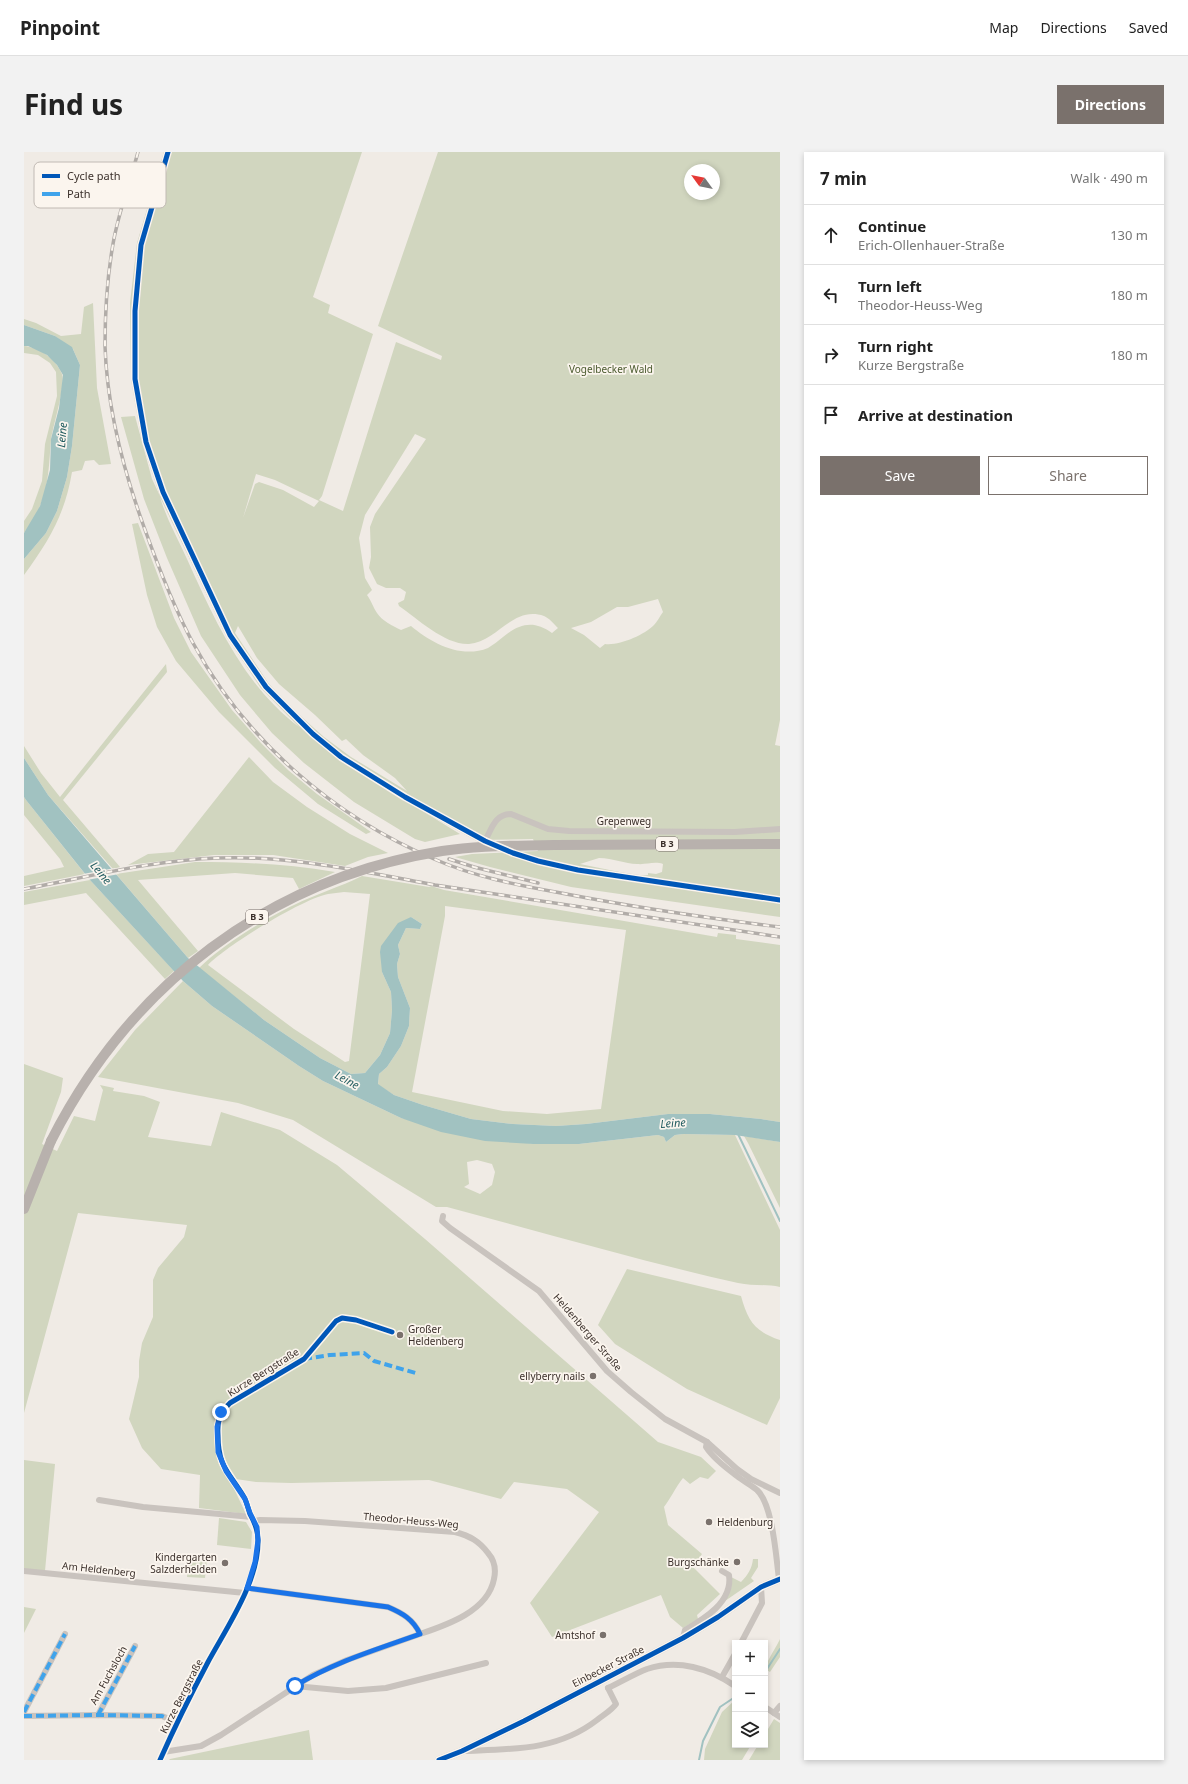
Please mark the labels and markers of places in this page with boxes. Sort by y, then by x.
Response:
place label: Großer Heldenberg [408,1322,464,1348]
marker: Großer Heldenberg [395,1330,405,1340]
place label: ellyberry nails [520,1369,585,1383]
marker: ellyberry nails [588,1371,598,1381]
place label: Heldenburg [717,1515,773,1529]
marker: Heldenburg [704,1517,714,1527]
place label: Kindergarten Salzderhelden [150,1550,217,1576]
place label: Burgschänke [668,1555,729,1569]
marker: Burgschänke [732,1557,742,1567]
marker: Kindergarten Salzderhelden [220,1558,230,1568]
place label: Amtshof [555,1628,596,1642]
marker: Amtshof [598,1630,608,1640]

